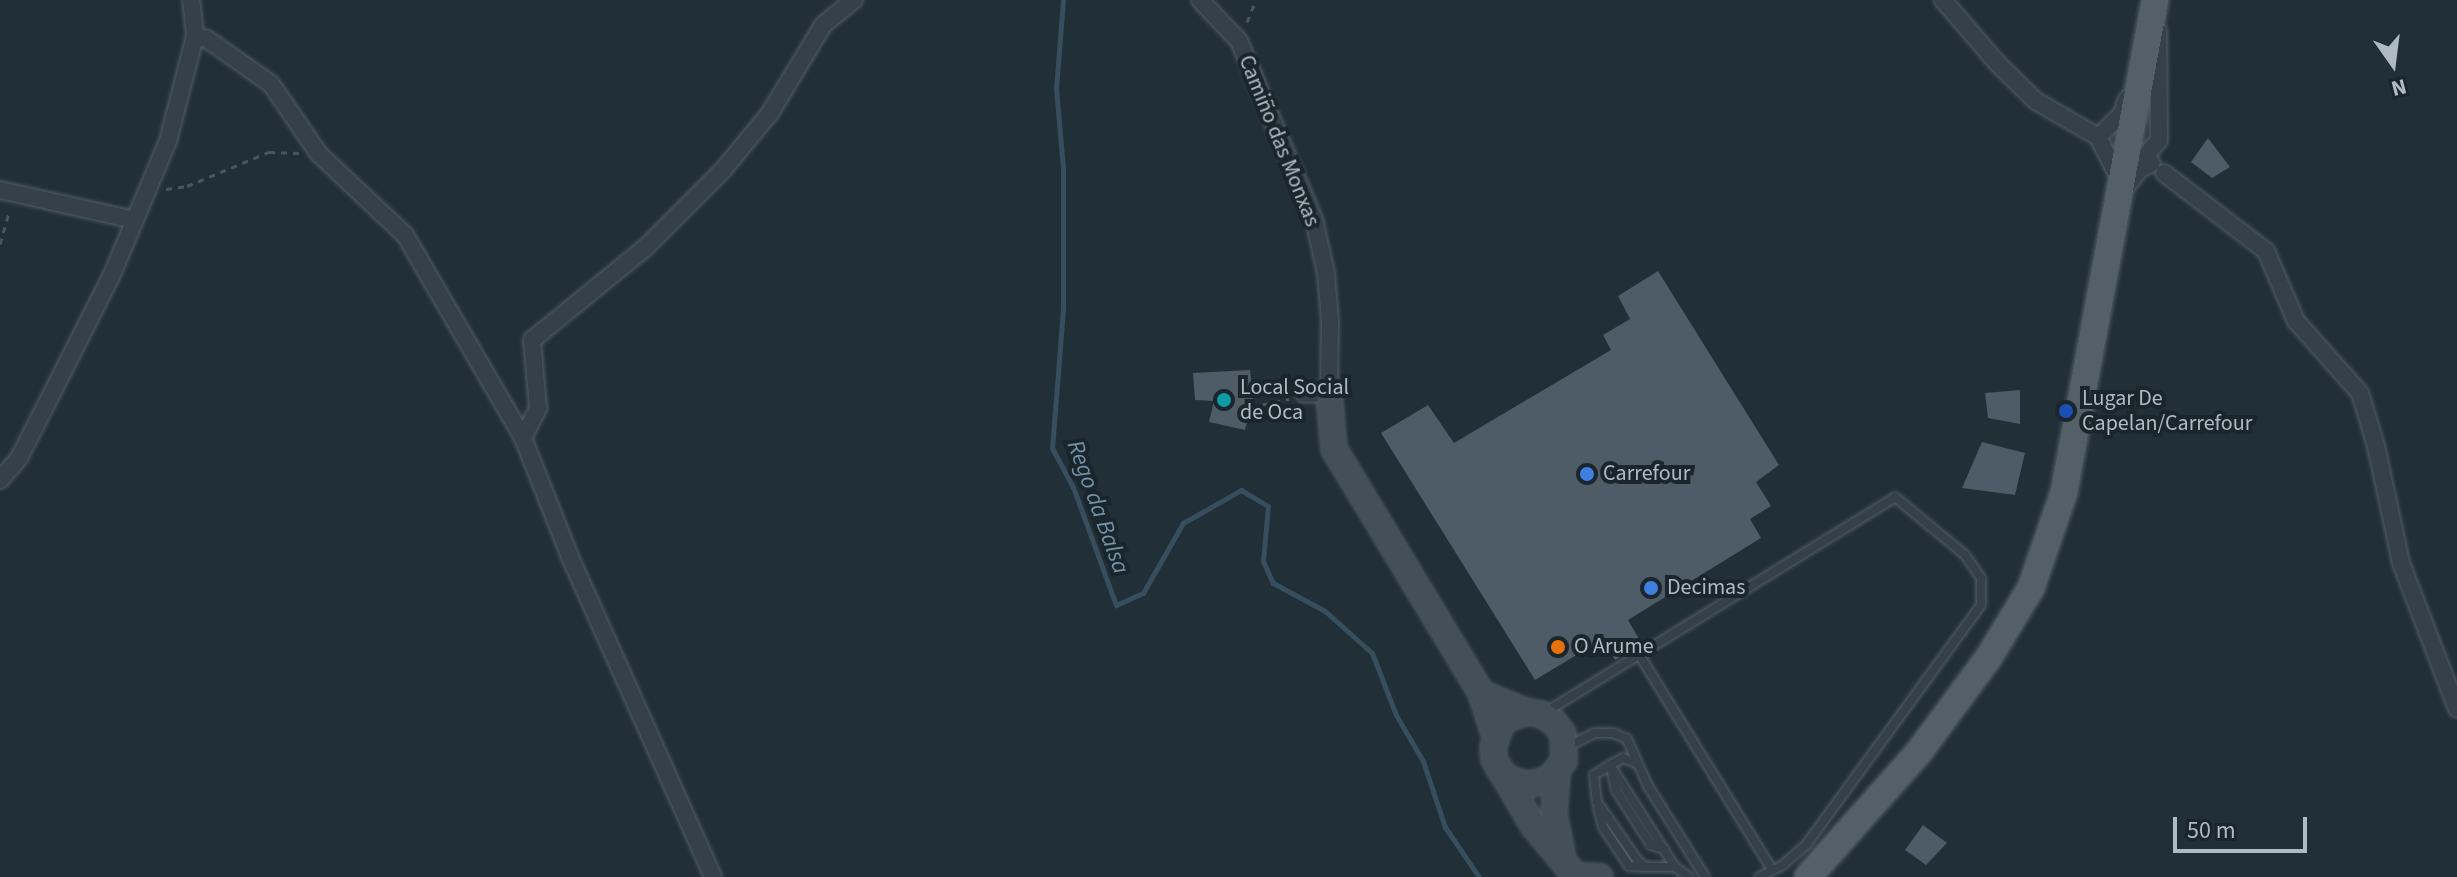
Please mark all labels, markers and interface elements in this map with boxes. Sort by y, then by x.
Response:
north arrow [2353,24,2433,104]
street label: Camiño das Monxas [1233,51,1325,231]
text: N [2388,70,2410,105]
place label: Local Social de Oca [1240,374,1349,426]
place label: Lugar De Capelan/Carrefour [2082,385,2252,436]
marker: Local Social de Oca [1215,391,1233,409]
marker: Lugar De Capelan/Carrefour [2057,402,2075,420]
water label: Rego da Balsa [1061,436,1135,578]
place label: Carrefour [1603,461,1690,487]
marker: Carrefour [1578,465,1596,483]
place label: Decimas [1667,575,1745,601]
marker: Decimas [1642,579,1660,597]
place label: O Arume [1574,634,1654,660]
marker: O Arume [1549,638,1567,656]
scale bar [2177,801,2311,851]
text: 50 m [2187,813,2236,848]

